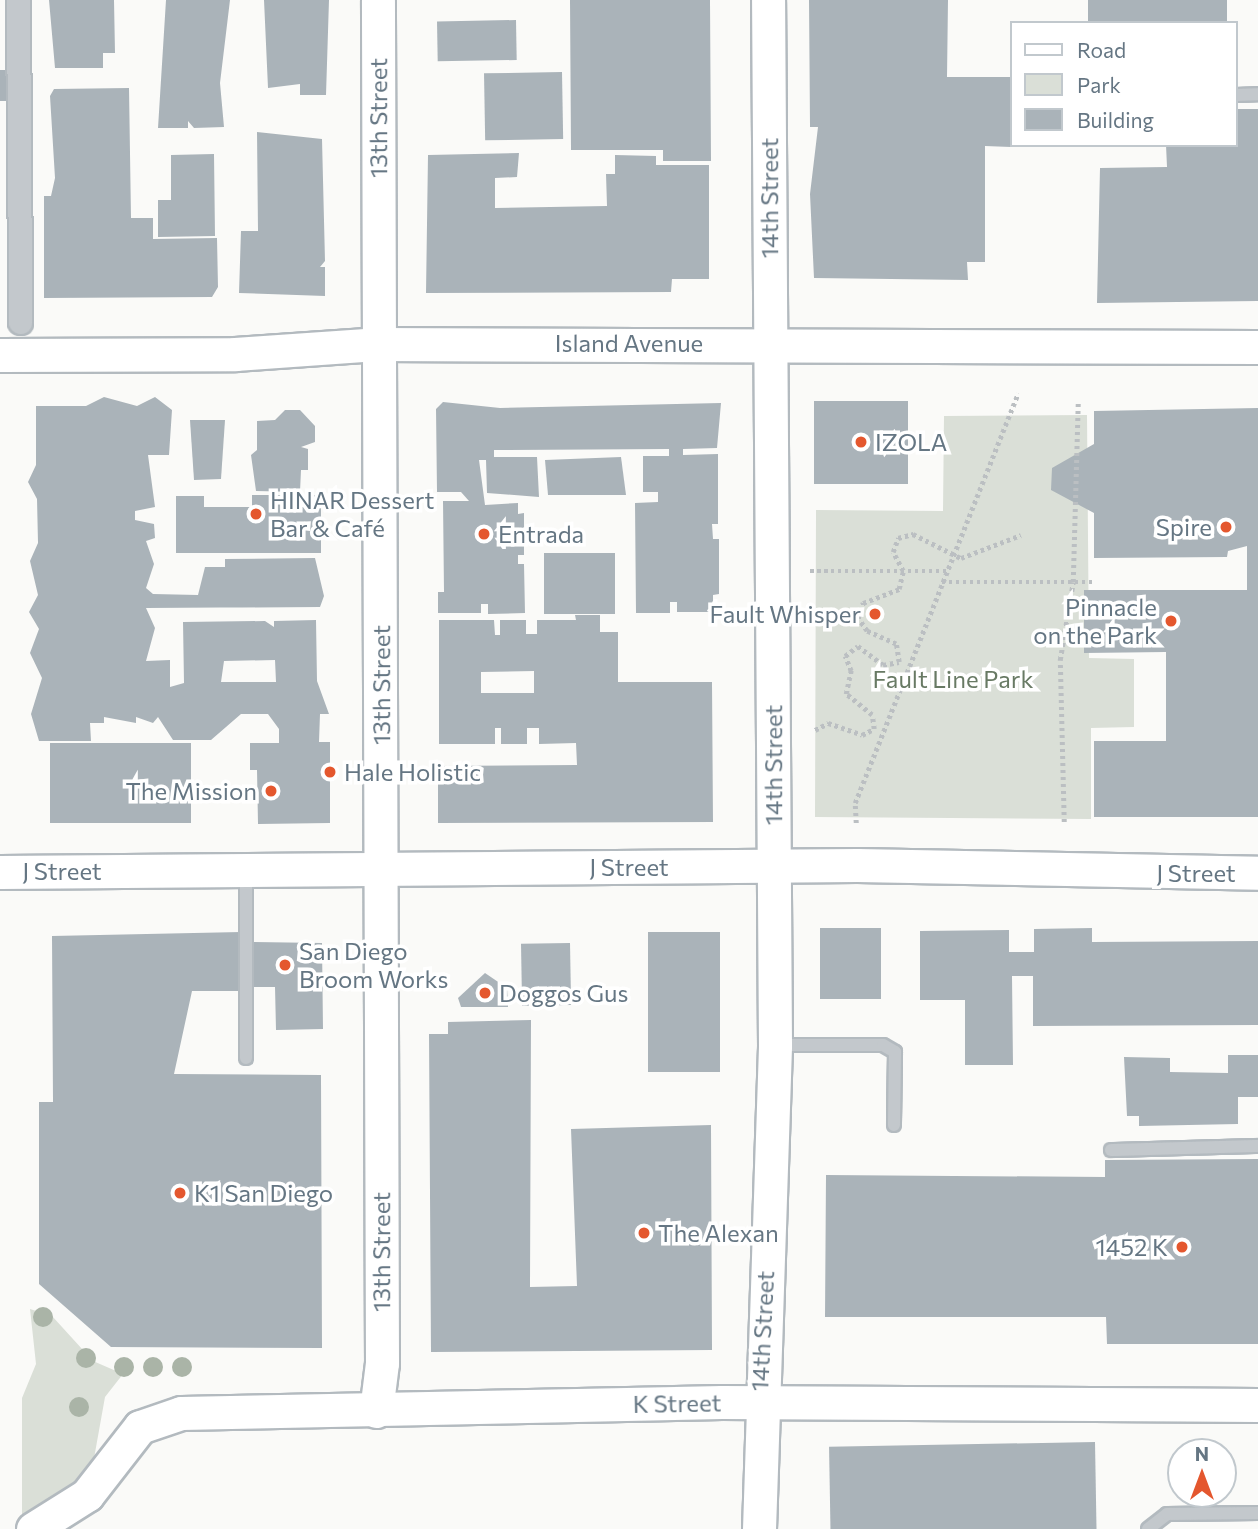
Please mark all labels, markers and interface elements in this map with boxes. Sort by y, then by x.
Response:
legend [1010,21,1237,147]
text: Road [1077,37,1126,62]
street label: 13th Street [364,58,392,178]
text: Park [1077,72,1121,97]
text: Building [1077,107,1154,132]
street label: 14th Street [755,138,783,258]
street label: Island Avenue [555,329,703,357]
place label: IZOLA [875,428,947,456]
marker: IZOLA [853,434,869,450]
place label: HINAR Dessert Bar & Café [270,486,434,542]
marker: HINAR Dessert Bar & Café [248,506,264,522]
place label: Spire [1156,513,1212,541]
marker: Spire [1218,519,1234,535]
place label: Entrada [498,520,584,548]
marker: Entrada [476,526,492,542]
place label: Pinnacle on the Park [1033,593,1157,649]
place label: Fault Whisper [709,600,861,628]
marker: Fault Whisper [867,606,883,622]
marker: Pinnacle on the Park [1163,613,1179,629]
street label: 13th Street [367,625,395,745]
park label: Fault Line Park [873,665,1033,693]
street label: 14th Street [759,705,787,825]
place label: Hale Holistic [344,758,481,786]
marker: Hale Holistic [322,764,338,780]
place label: The Mission [125,777,257,805]
marker: The Mission [263,783,279,799]
street label: J Street [589,853,669,881]
street label: J Street [22,857,102,885]
street label: J Street [1156,859,1236,887]
place label: San Diego Broom Works [299,937,449,993]
marker: San Diego Broom Works [277,957,293,973]
place label: Doggos Gus [499,979,628,1007]
marker: Doggos Gus [477,985,493,1001]
place label: K1 San Diego [194,1179,333,1207]
marker: K1 San Diego [172,1185,188,1201]
street label: 13th Street [367,1192,395,1312]
place label: The Alexan [658,1219,779,1247]
marker: The Alexan [636,1225,652,1241]
place label: 1452 K [1096,1233,1168,1261]
marker: 1452 K [1174,1239,1190,1255]
street label: 14th Street [744,1270,780,1392]
street label: K Street [632,1388,722,1418]
north arrow [1167,1438,1237,1508]
text: N [1195,1442,1209,1465]

